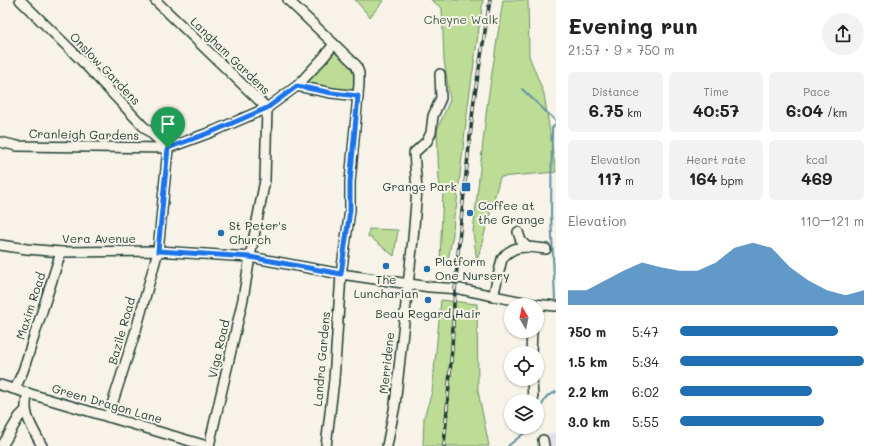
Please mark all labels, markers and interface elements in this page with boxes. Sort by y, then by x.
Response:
park label: Cheyne Walk [424,11,498,27]
text: Evening run [568,11,698,40]
street label: Langham Gardens [187,13,274,98]
button: share [822,13,864,55]
street label: Onslow Gardens [67,29,145,108]
text: 21:57 · 9 × 750 m [568,41,674,58]
text: Distance [592,84,639,99]
text: Time [703,84,729,99]
text: Pace [803,84,830,99]
text: 6.75 [589,99,624,121]
text: 40:57 [693,99,739,121]
text: 6:04 [786,99,823,121]
text: km [624,105,642,120]
text: /km [823,105,847,120]
pin [151,107,185,148]
icon: arrive [157,113,179,135]
street label: Cranleigh Gardens [29,125,139,143]
text: Elevation [591,152,640,167]
text: Heart rate [686,152,746,167]
text: kcal [806,152,828,167]
text: 117 [597,167,621,189]
text: 164 [689,167,717,189]
text: 469 [801,167,832,189]
text: m [621,173,634,188]
text: bpm [717,173,743,188]
place label: Grange Park [383,178,457,194]
marker: Grange Park [460,181,472,193]
place label: Coffee at the Grange [478,197,545,227]
marker: Coffee at the Grange [465,208,475,218]
text: Elevation [568,212,626,229]
text: 110–121 m [800,212,864,229]
place label: St Peter's Church [229,217,287,247]
marker: St Peter's Church [216,228,226,238]
street label: Vera Avenue [62,230,136,246]
place label: Platform One Nursery [435,253,509,283]
marker: The Luncharian [381,261,391,271]
marker: Platform One Nursery [422,264,432,274]
street label: Maxim Road [12,270,49,342]
place label: The Luncharian [354,271,418,301]
street label: Bazile Road [104,295,138,366]
marker: Beau Regard Hair [423,295,433,305]
north arrow [504,298,544,338]
map controls [504,298,544,434]
place label: Beau Regard Hair [375,305,481,321]
street label: Landra Gardens [309,311,333,407]
street label: Viga Road [204,318,233,380]
text: 750 m [568,323,606,340]
text: 5:47 [632,323,658,340]
street label: Merridene [375,331,397,394]
button: locate [504,346,544,386]
text: 1.5 km [568,353,607,370]
text: 5:34 [632,353,659,370]
street label: Green Dragon Lane [50,380,164,427]
text: 2.2 km [568,383,609,400]
text: 6:02 [632,383,659,400]
button: layers [504,394,544,434]
text: 3.0 km [568,413,610,430]
text: 5:55 [632,413,659,430]

